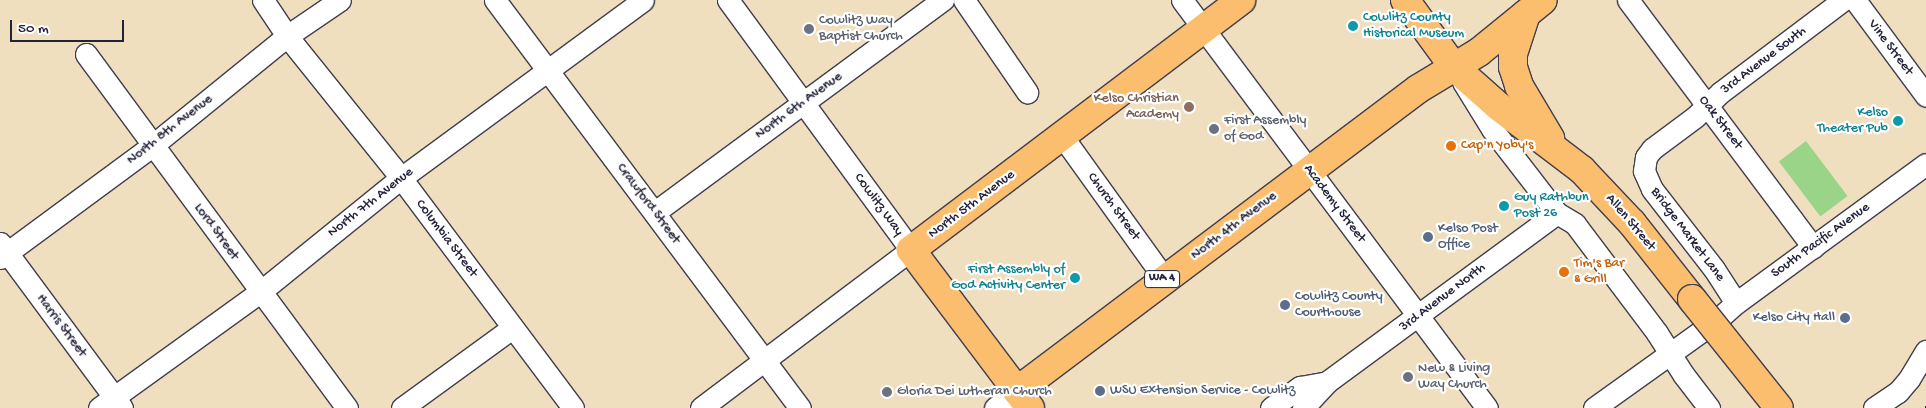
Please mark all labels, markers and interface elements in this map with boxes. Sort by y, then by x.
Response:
scale bar [12,10,126,42]
place label: Cowlitz County Historical Museum [1363,10,1464,42]
place label: Cowlitz Way Baptist Church [819,13,903,46]
street label: Vine Street [1864,17,1916,79]
text: 50 m [18,20,49,38]
marker: Cowlitz County Historical Museum [1347,20,1359,32]
marker: Cowlitz Way Baptist Church [803,23,815,35]
street label: 3rd Avenue South [1718,23,1810,99]
street label: North 6th Avenue [752,69,846,143]
street label: North 8th Avenue [124,91,216,169]
place label: Kelso Christian Academy [1094,91,1179,124]
street label: Oak Street [1694,93,1746,153]
marker: Kelso Christian Academy [1183,101,1195,113]
place label: Kelso Theater Pub [1817,105,1888,138]
place label: First Assembly of God [1224,113,1306,146]
marker: Kelso Theater Pub [1892,115,1904,127]
marker: First Assembly of God [1208,123,1220,135]
place label: Cap'n Yoby's [1461,138,1534,154]
marker: Cap'n Yoby's [1445,140,1457,152]
street label: Crawford Street [612,160,684,248]
street label: Academy Street [1299,162,1369,246]
street label: North 7th Avenue [325,164,417,242]
street label: North 5th Avenue [925,167,1019,243]
street label: Cowlitz Way [850,170,906,240]
street label: Church Street [1083,170,1143,244]
street label: Bridge Market Lane [1646,185,1728,285]
street label: North 4th Avenue [1188,188,1280,264]
place label: Guy Rathbun Post 26 [1514,190,1589,222]
street label: Allen Street [1601,191,1659,255]
street label: Columbia Street [411,197,481,281]
street label: Lord Street [190,200,242,264]
marker: Guy Rathbun Post 26 [1498,200,1510,212]
street label: South Pacific Avenue [1768,200,1874,282]
place label: Kelso Post Office [1438,221,1498,253]
marker: Kelso Post Office [1422,231,1434,243]
place label: Tim's Bar & Grill [1574,256,1624,288]
street label: 3rd Avenue North [1397,260,1489,336]
place label: First Assembly of God Activity Center [951,262,1065,294]
marker: Tim's Bar & Grill [1558,266,1570,278]
road number: WA 4 [1143,270,1181,288]
marker: First Assembly of God Activity Center [1069,272,1081,284]
place label: Cowlitz County Courthouse [1295,289,1383,322]
street label: Harris Street [32,291,90,361]
marker: Cowlitz County Courthouse [1279,299,1291,311]
place label: Kelso City Hall [1753,310,1835,326]
marker: Kelso City Hall [1839,312,1851,324]
place label: New & Living Way Church [1418,361,1490,394]
marker: New & Living Way Church [1402,371,1414,383]
place label: WSU Extension Service - Cowlitz [1110,383,1295,399]
place label: Gloria Dei Lutheran Church [897,384,1052,400]
marker: WSU Extension Service - Cowlitz [1094,385,1106,397]
marker: Gloria Dei Lutheran Church [881,386,893,398]

